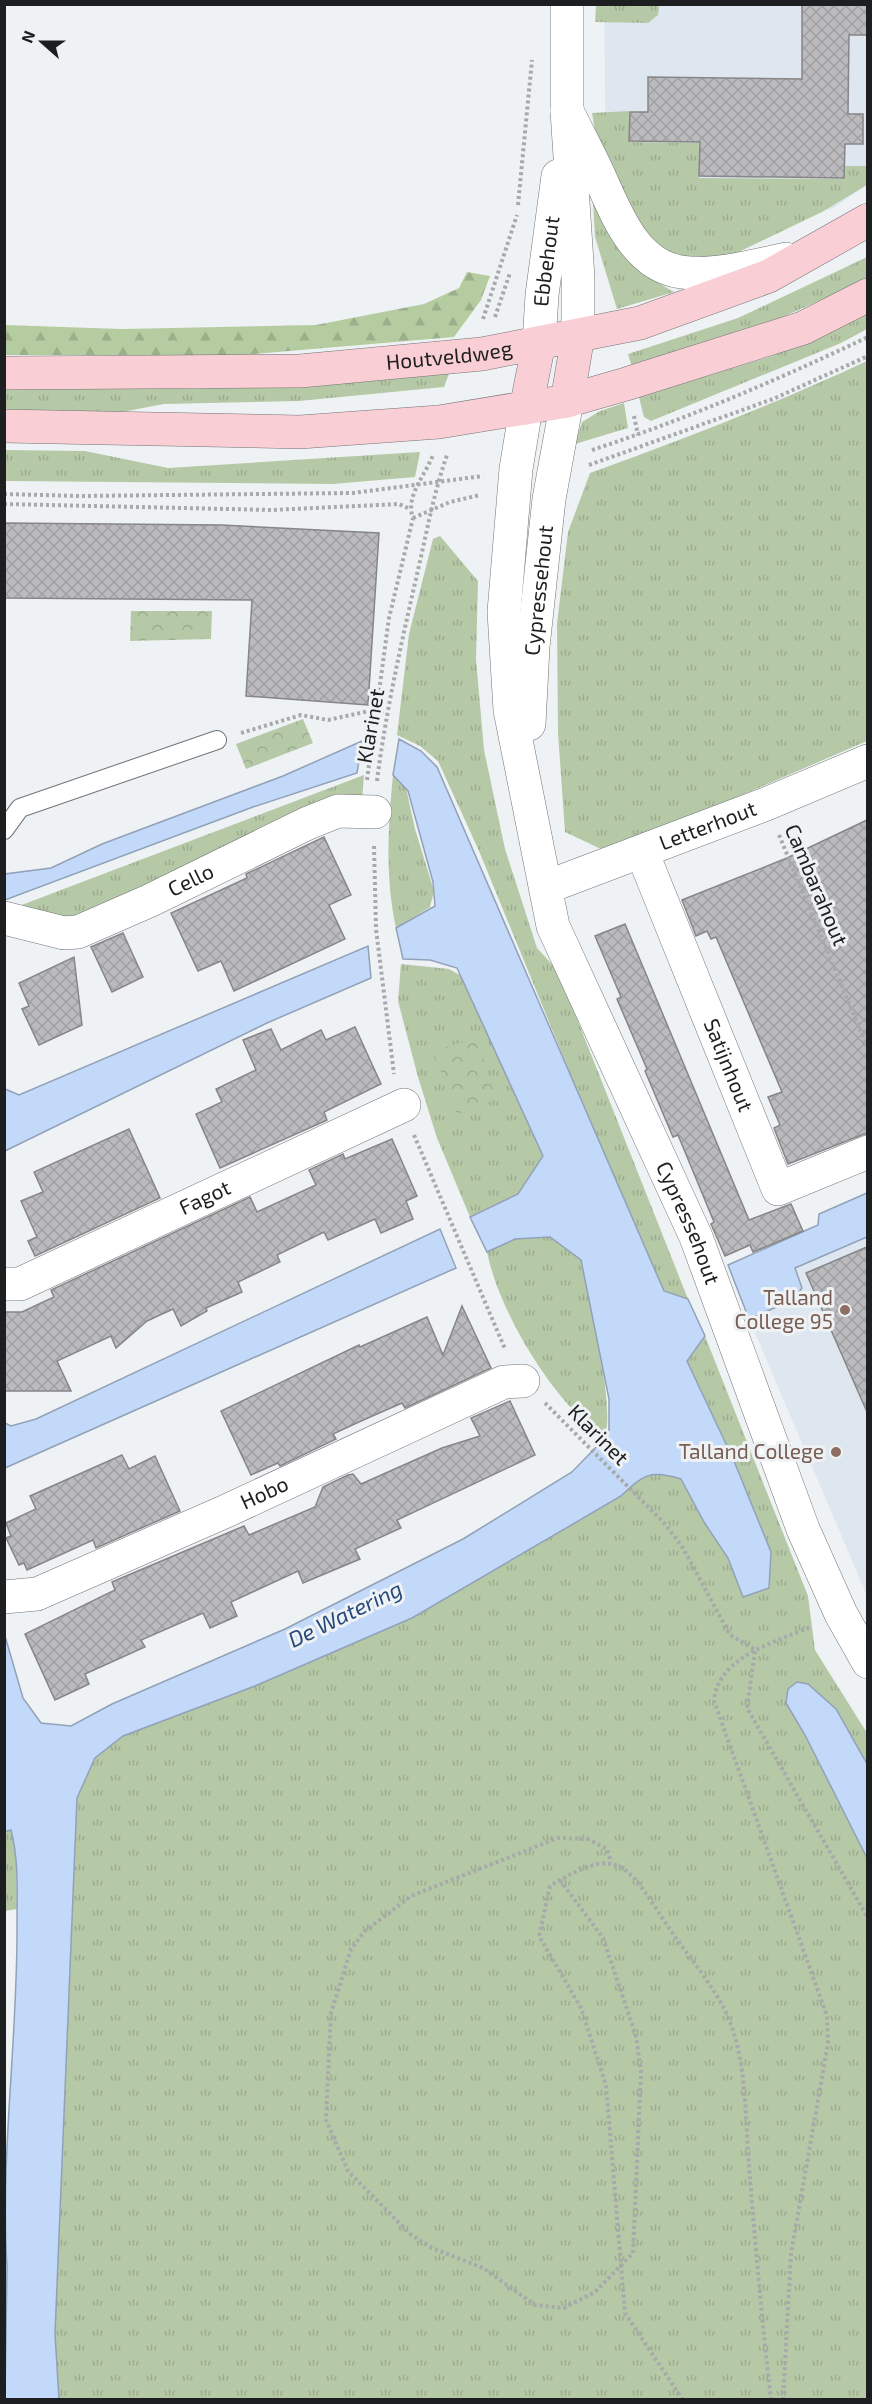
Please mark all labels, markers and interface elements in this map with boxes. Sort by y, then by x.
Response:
north arrow [12,12,72,72]
text: N [17,28,38,45]
street label: Ebbehout [527,214,563,307]
street label: Houtveldweg [385,334,514,374]
street label: Cypressehout [519,524,557,656]
street label: Klarinet [351,686,388,765]
street label: Letterhout [655,795,759,854]
street label: Cambarahout [781,820,854,949]
street label: Cello [163,857,217,901]
street label: Satijnhout [700,1015,759,1115]
street label: Cypressehout [652,1157,726,1287]
street label: Fagot [175,1174,234,1219]
place label: Talland College 95 [734,1284,833,1333]
marker: Talland College 95 [838,1303,852,1317]
street label: Klarinet [564,1398,635,1469]
place label: Talland College [679,1438,824,1463]
marker: Talland College [829,1445,843,1459]
street label: Hobo [236,1470,292,1514]
water label: De Watering [283,1574,406,1652]

